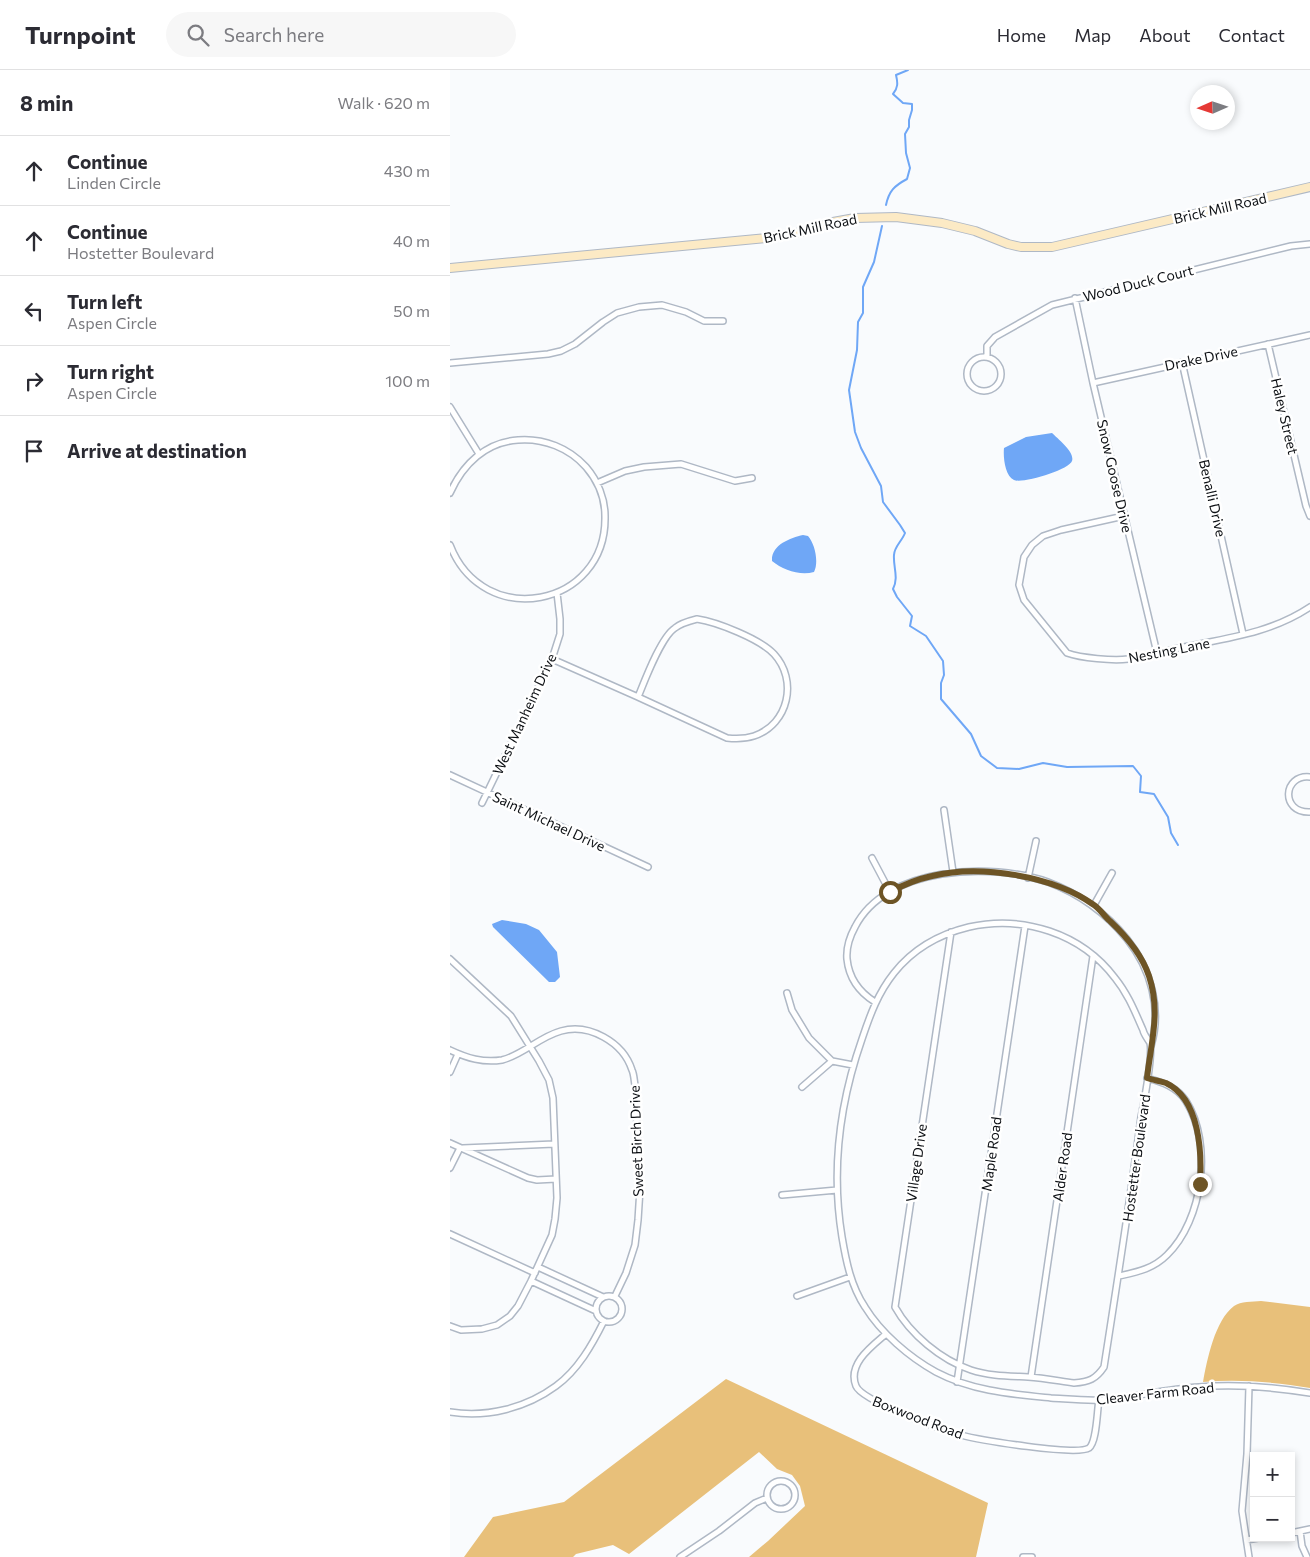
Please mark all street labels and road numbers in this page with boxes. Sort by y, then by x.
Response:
street label: Brick Mill Road [1172,189,1268,227]
street label: Brick Mill Road [762,210,858,246]
street label: Wood Duck Court [1081,261,1195,305]
street label: Drake Drive [1163,342,1239,374]
street label: Haley Street [1268,376,1302,456]
street label: Snow Goose Drive [1094,418,1136,534]
street label: Benalli Drive [1196,458,1230,538]
street label: Nesting Lane [1127,634,1211,666]
street label: West Manheim Drive [488,651,560,777]
street label: Saint Michael Drive [490,787,608,855]
street label: Sweet Birch Drive [626,1085,646,1197]
street label: Hostetter Boulevard [1119,1093,1153,1223]
street label: Maple Road [977,1116,1005,1192]
street label: Village Drive [902,1123,930,1203]
street label: Alder Road [1049,1131,1075,1203]
street label: Cleaver Farm Road [1095,1378,1215,1408]
street label: Boxwood Road [870,1392,966,1442]

